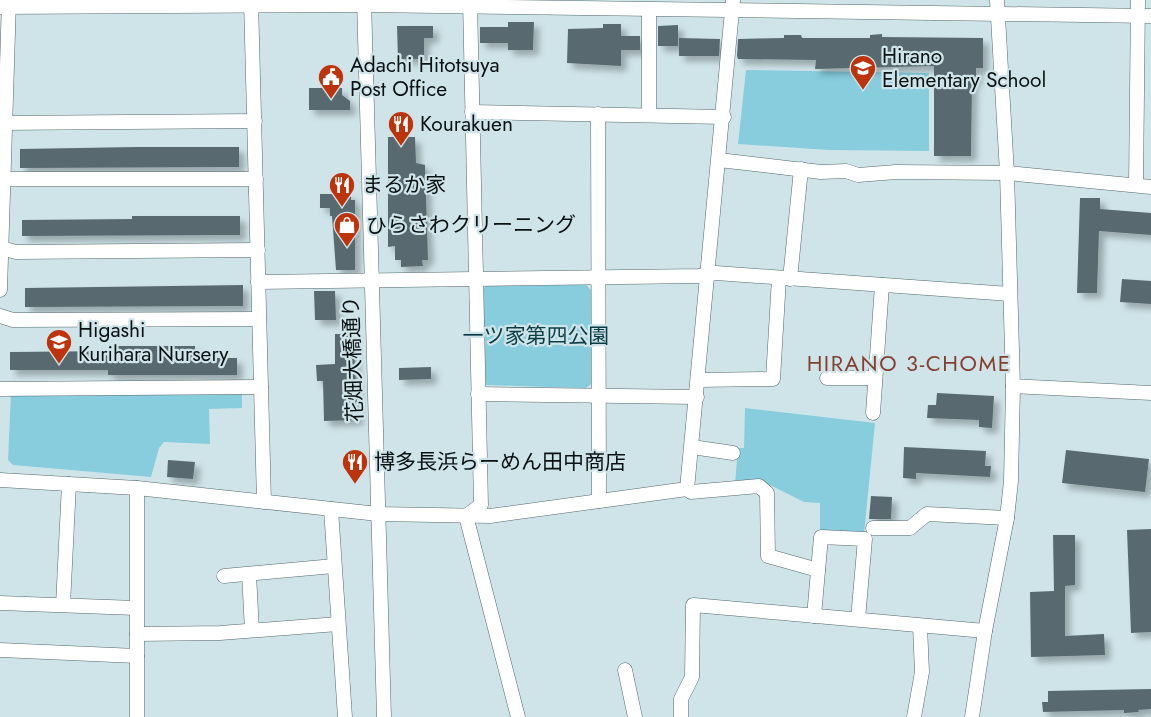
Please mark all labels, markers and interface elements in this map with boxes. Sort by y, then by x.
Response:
place label: Hirano Elementary School [882,41,1046,95]
place label: Adachi Hitotsuya Post Office [350,50,500,104]
school or university icon: Hirano Elementary School [848,53,878,91]
public building icon: Adachi Hitotsuya Post Office [316,62,346,100]
restaurant icon: Kourakuen [386,109,416,147]
place label: Kourakuen [420,109,513,139]
restaurant icon: まるか家 [327,170,357,208]
place label: まるか家 [362,170,446,200]
shop icon: ひらさわクリーニング [332,210,362,248]
place label: ひらさわクリーニング [366,210,576,240]
street label: 花畑大橋通り [336,296,370,422]
place label: Higashi Kurihara Nursery [78,315,229,369]
park label: 一ツ家第四公園 [463,321,610,351]
school or university icon: Higashi Kurihara Nursery [44,327,74,365]
district label: HIRANO 3-CHOME [807,347,1011,379]
restaurant icon: 博多長浜らーめん田中商店 [340,447,370,485]
place label: 博多長浜らーめん田中商店 [374,447,626,477]

